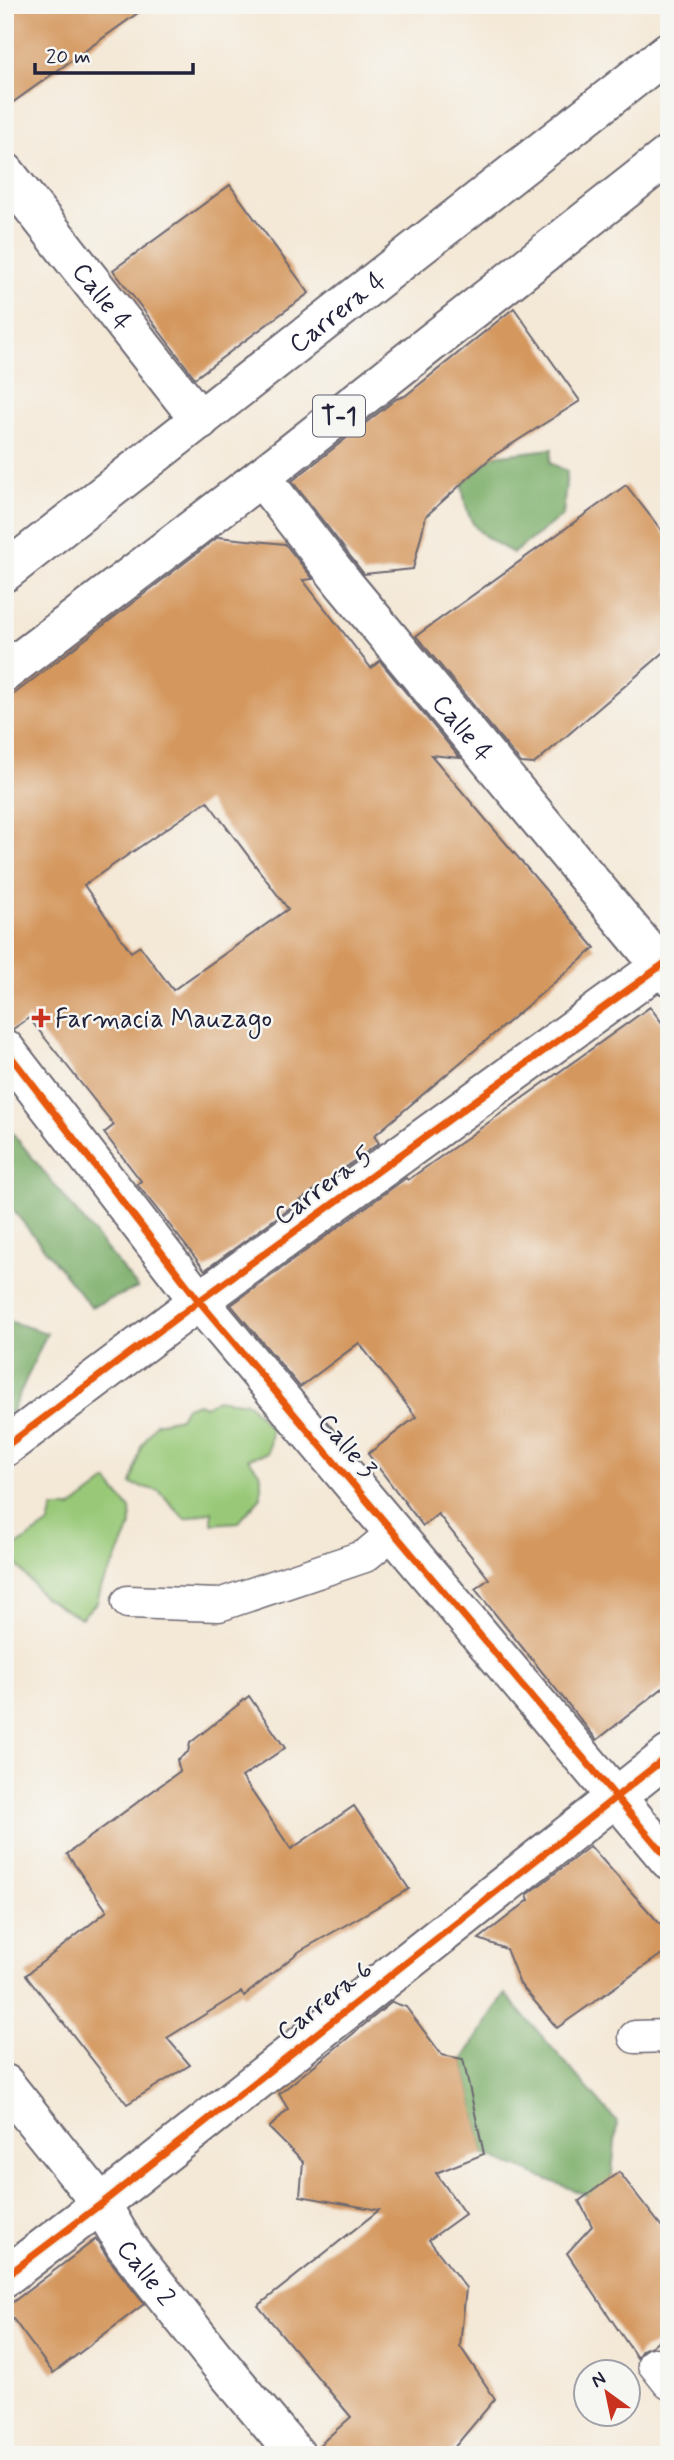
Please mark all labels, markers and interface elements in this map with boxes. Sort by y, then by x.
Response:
scale bar [35,32,192,76]
text: 20 m [46,43,91,71]
street label: Calle 4 [64,256,139,339]
street label: Carrera 4 [283,264,394,362]
road number: T-1 [313,396,365,436]
street label: Calle 4 [424,688,500,770]
place label: Farmacia Mauzago [55,1003,272,1039]
marker: Farmacia Mauzago [33,1010,49,1026]
street label: Carrera 5 [268,1139,381,1234]
street label: Calle 3 [309,1407,384,1486]
street label: Carrera 6 [270,1954,380,2050]
street label: Calle 2 [108,2233,182,2314]
north arrow [572,2358,642,2428]
text: N [586,2366,611,2394]

